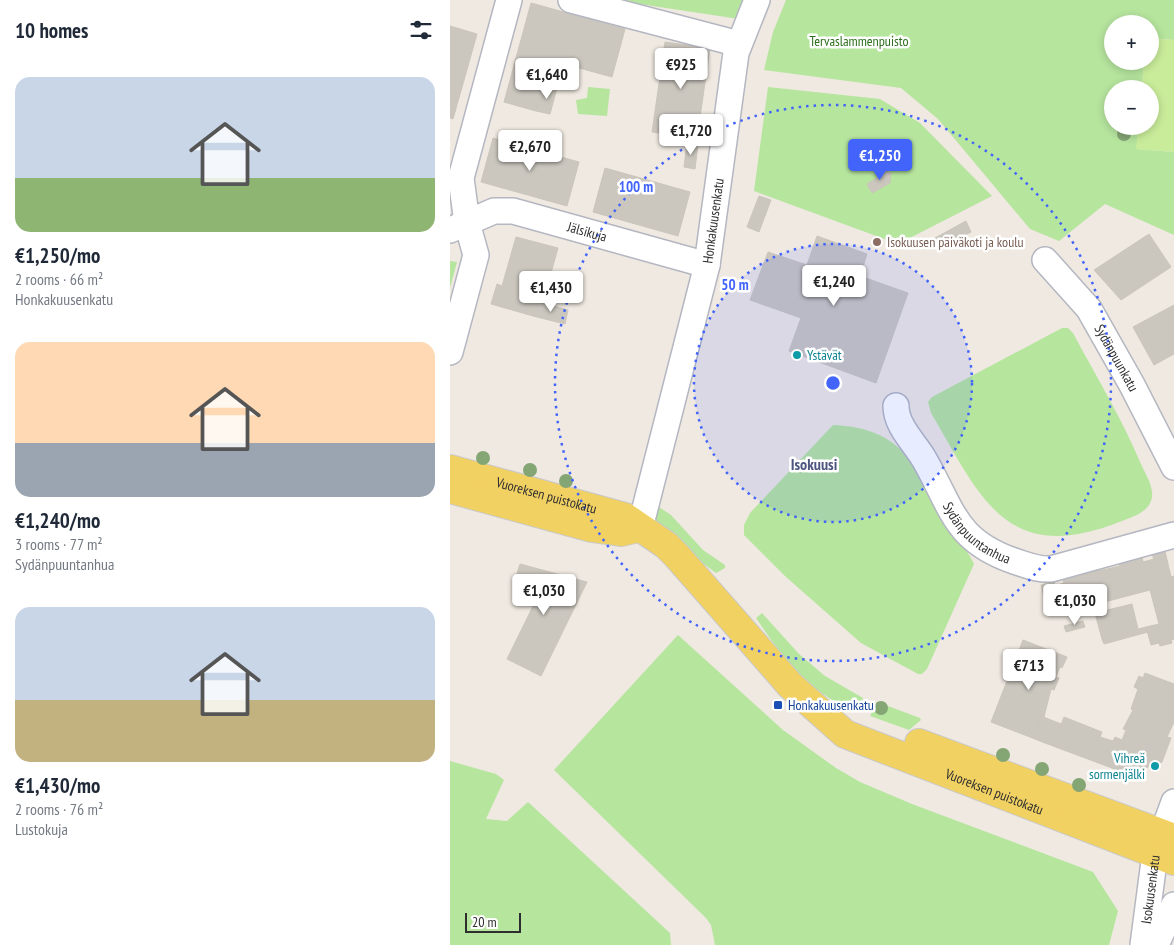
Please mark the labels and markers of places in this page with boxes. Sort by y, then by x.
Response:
pin: €925 [651,48,711,90]
pin: €1,640 [506,58,588,100]
pin: €1,720 [650,114,732,156]
pin: €2,670 [489,130,571,172]
pin: €1,250 [839,138,921,181]
place label: Isokuusen päiväkoti ja koulu [887,233,1024,251]
marker: Isokuusen päiväkoti ja koulu [871,236,883,248]
pin: €1,240 [793,264,875,307]
pin: €1,430 [510,270,592,313]
place label: Ystävät [807,346,842,364]
marker: Ystävät [791,349,803,361]
centre of rings [824,374,842,392]
pin: €1,030 [503,574,585,616]
pin: €1,030 [1034,584,1116,626]
pin: €713 [999,648,1059,691]
place label: Honkakuusenkatu [788,696,874,714]
marker: Honkakuusenkatu [772,699,784,711]
place label: Vihreä sormenjälki [1089,749,1145,783]
marker: Vihreä sormenjälki [1149,760,1161,772]

